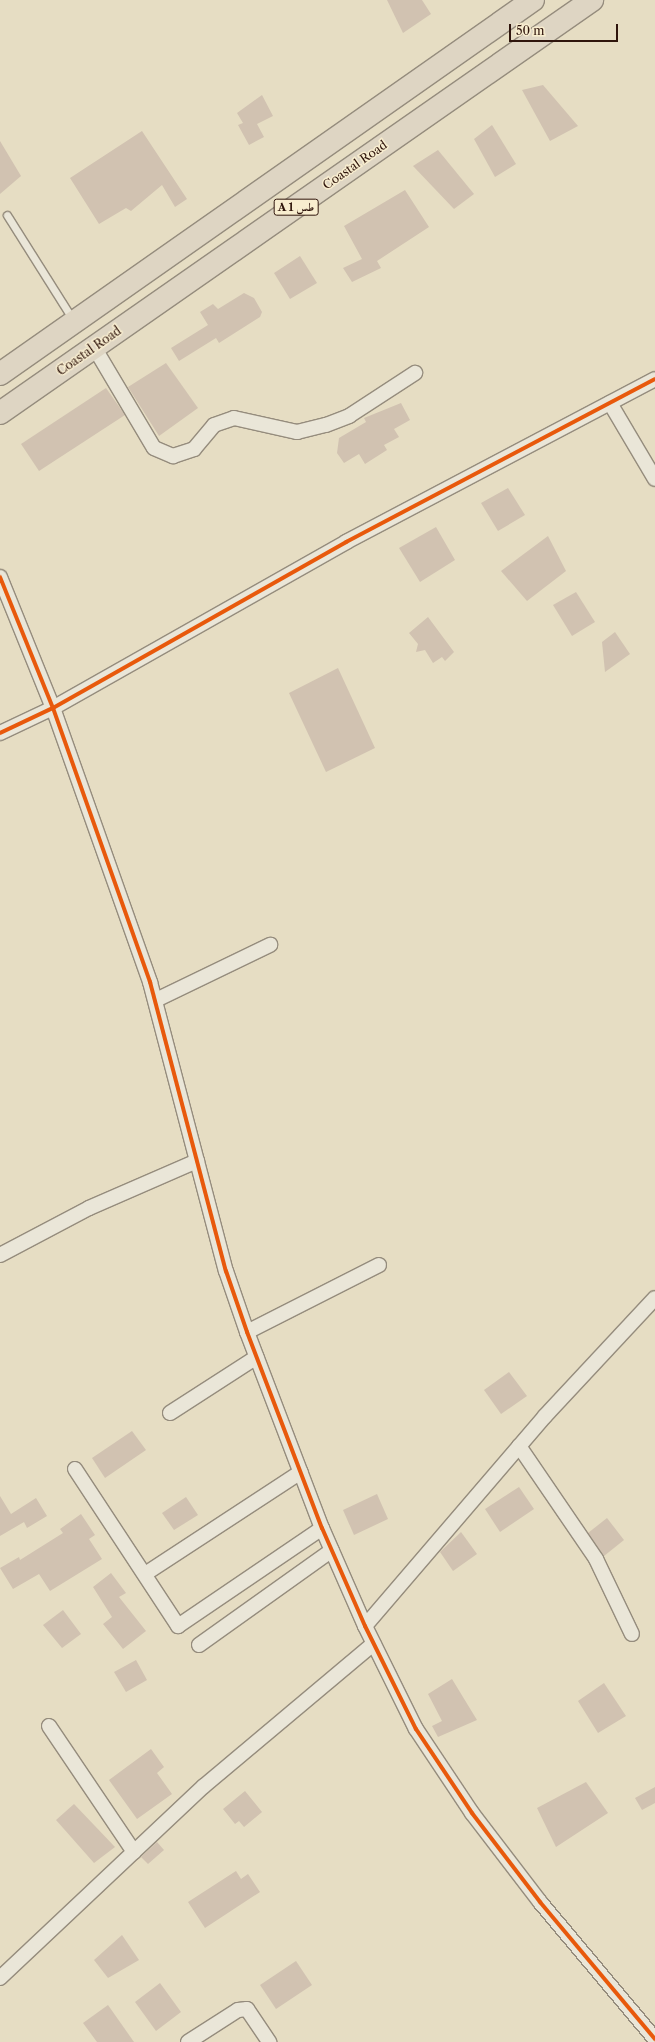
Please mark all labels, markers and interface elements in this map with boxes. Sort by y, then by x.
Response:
scale bar [511,16,620,42]
text: 50 m [516,23,545,38]
street label: Coastal Road [320,138,390,192]
road number: A 1 طس [273,198,319,216]
street label: Coastal Road [54,324,124,378]

